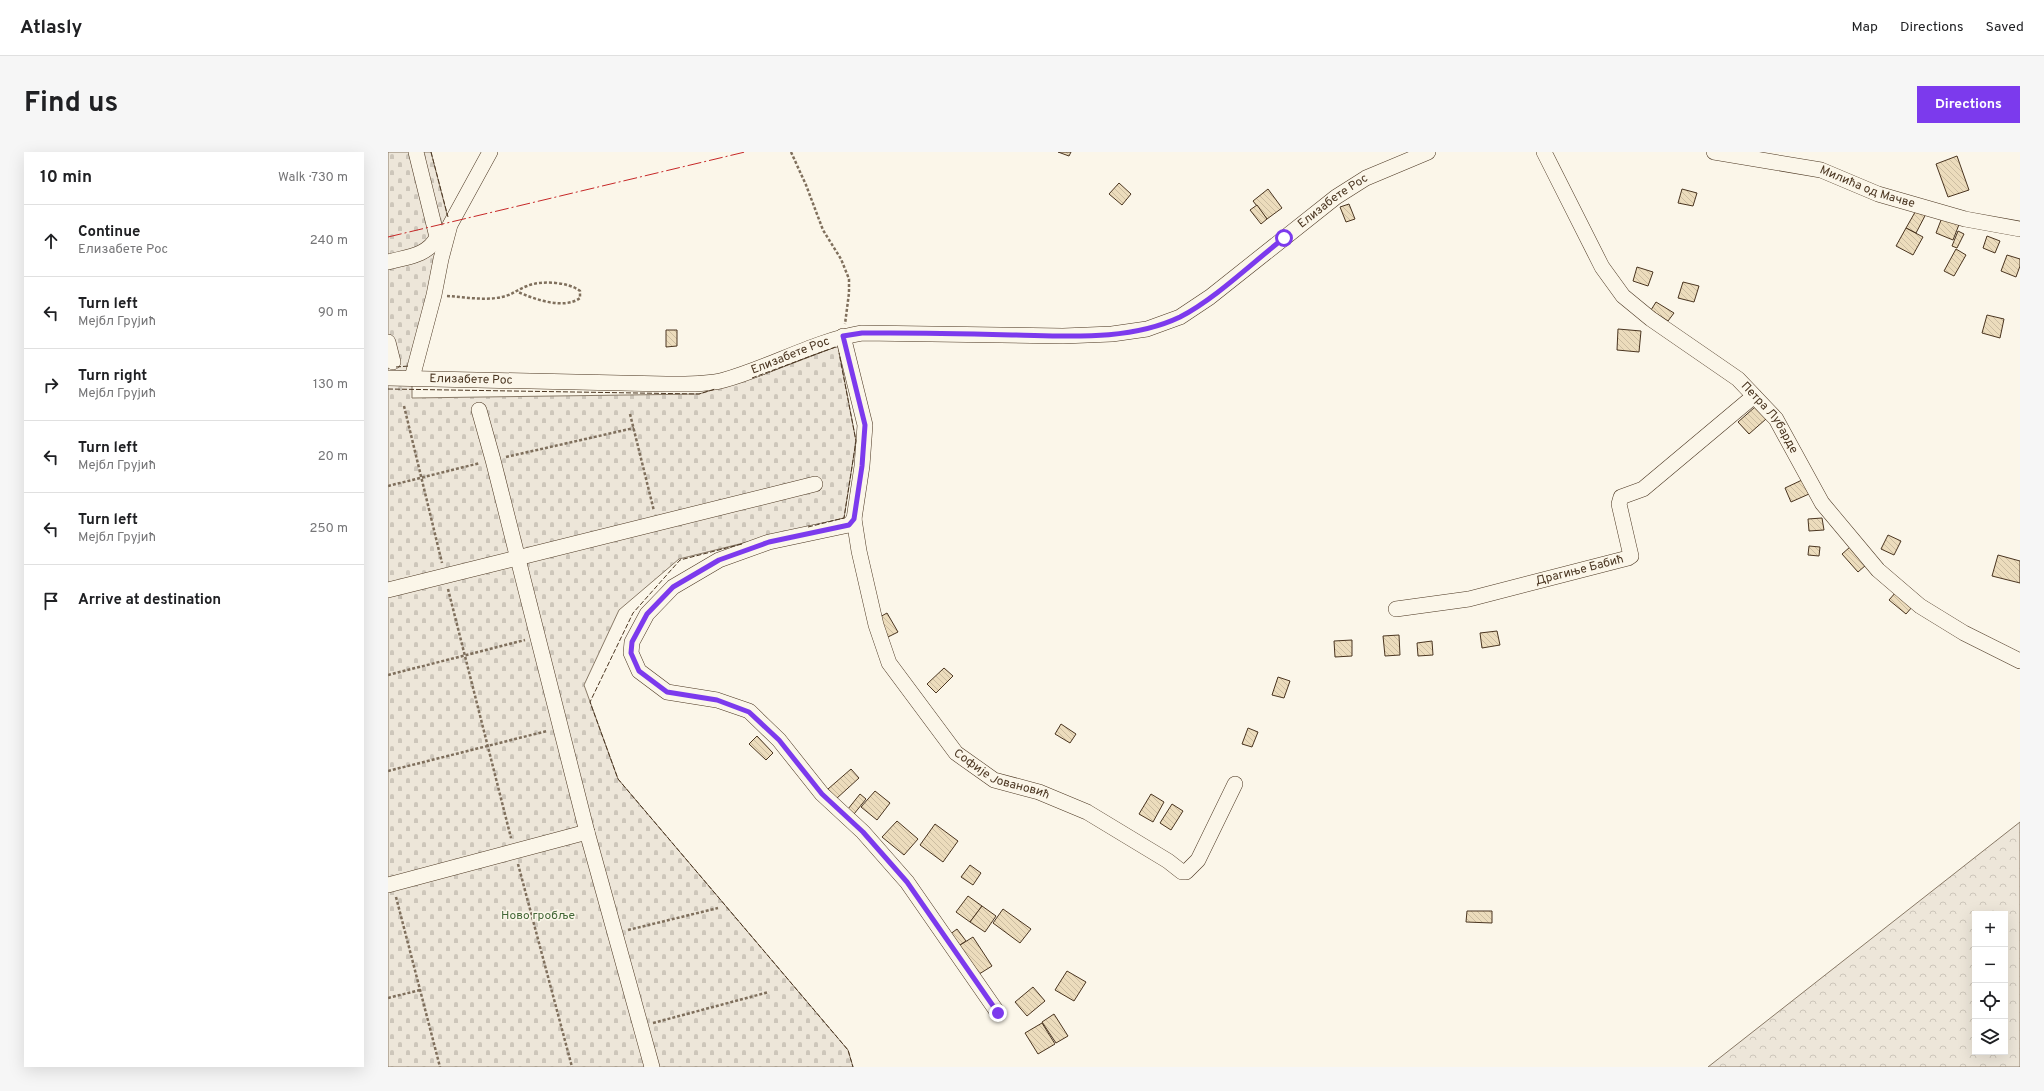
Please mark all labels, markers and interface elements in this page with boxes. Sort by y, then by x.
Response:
text: Atlasly [20,16,82,40]
text: Map [1852,19,1878,36]
text: Directions [1900,19,1964,36]
text: Saved [1986,19,2024,36]
text: Find us [24,86,118,122]
button: Directions [1917,86,2020,123]
street label: Милића од Мачве [1817,162,1917,212]
text: 10 min [40,167,92,189]
text: Walk · 730 m [278,170,348,186]
street label: Елизабете Рос [1295,171,1371,232]
text: Continue [78,223,140,242]
route start [1275,229,1293,247]
icon: ahead [40,230,62,252]
text: 240 m [310,233,348,249]
text: Елизабете Рос [78,242,168,258]
text: Turn left [78,295,138,314]
icon: left [40,302,62,324]
text: 90 m [318,305,348,321]
text: Мејбл Грујић [78,314,156,330]
street label: Елизабете Рос [749,333,832,378]
text: Turn right [78,367,147,386]
street label: Елизабете Рос [429,371,513,389]
icon: right [40,374,62,396]
text: 130 m [313,377,348,393]
street label: Петра Лубарде [1737,379,1802,457]
text: Мејбл Грујић [78,386,156,402]
text: Turn left [78,439,138,458]
icon: left [40,446,62,468]
text: 20 m [318,449,348,465]
text: Мејбл Грујић [78,458,156,474]
text: Turn left [78,511,138,530]
icon: left [40,518,62,540]
text: 250 m [310,521,348,537]
text: Мејбл Грујић [78,530,156,546]
street label: Драгиње Бабић [1534,551,1626,590]
icon: arrive [40,590,62,612]
text: Arrive at destination [78,591,221,610]
street label: Софије Јовановић [950,746,1052,804]
park label: Ново гробље [501,908,575,924]
map controls [1972,911,2008,1055]
button: + [1972,911,2008,947]
button: − [1972,947,2008,983]
button: locate [1972,983,2008,1019]
route end [989,1004,1007,1022]
button: layers [1972,1019,2008,1055]

